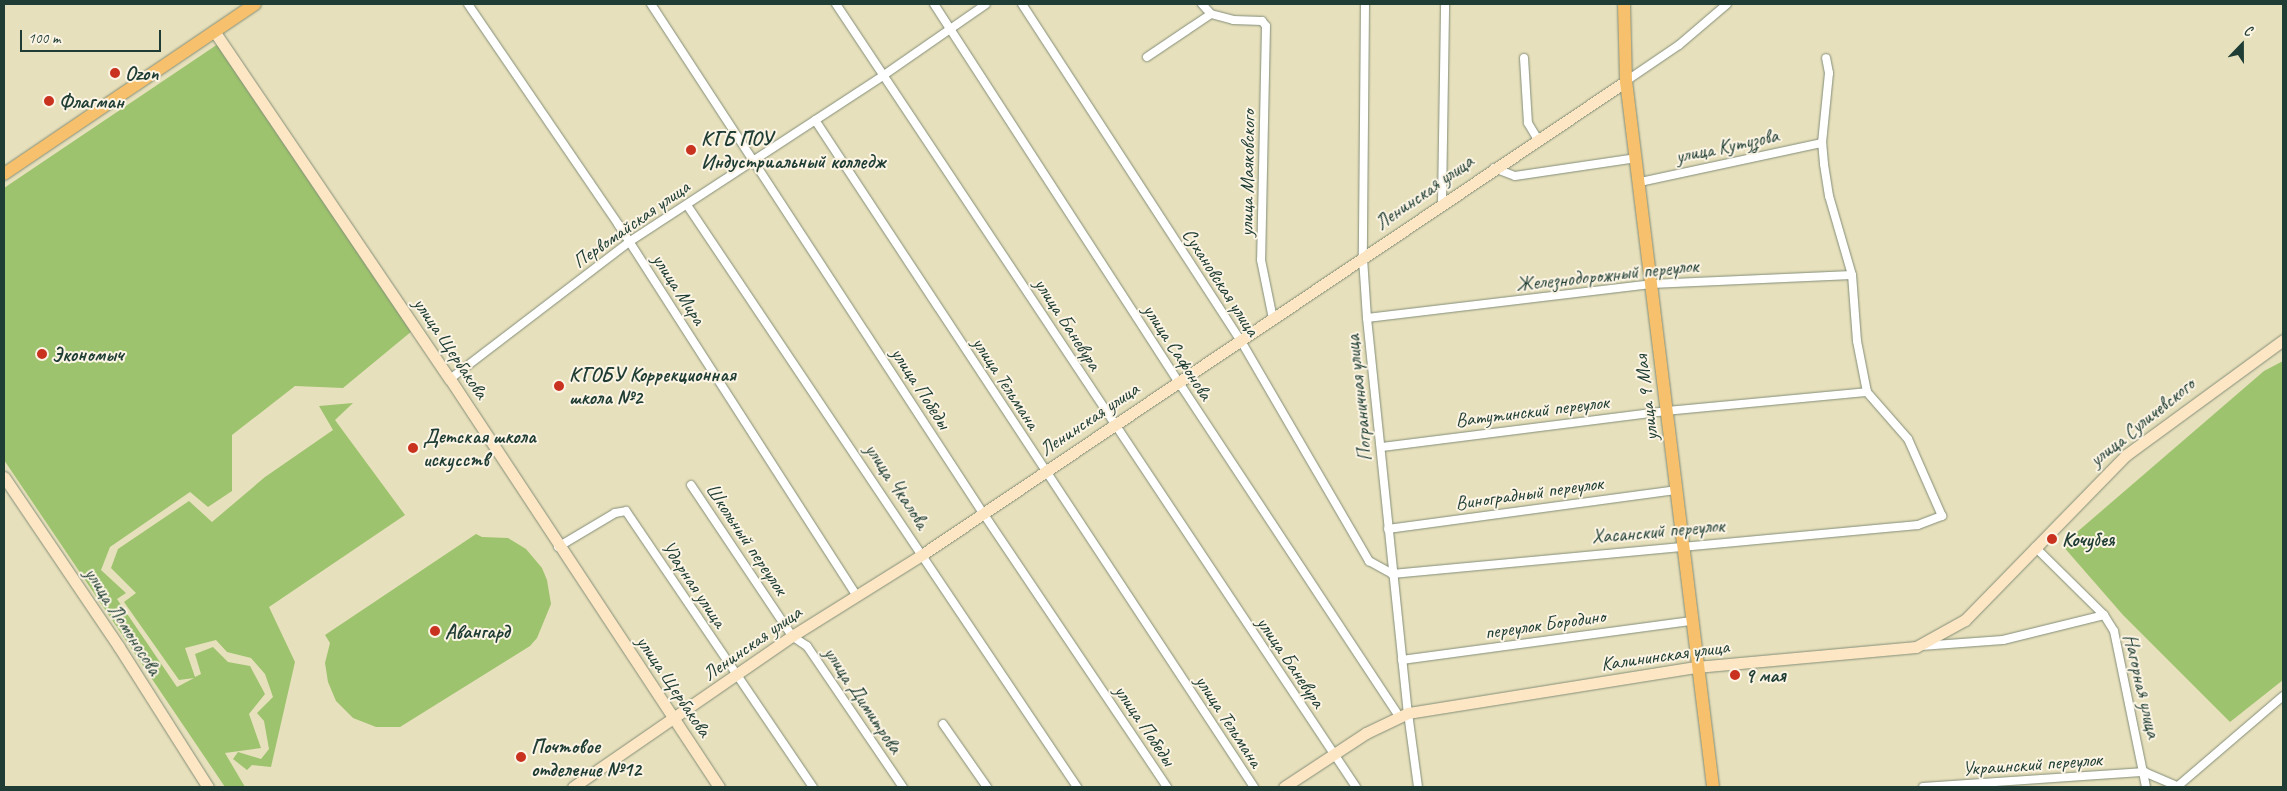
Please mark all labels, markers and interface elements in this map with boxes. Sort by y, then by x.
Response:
scale bar [22,20,164,52]
north arrow [2217,20,2267,70]
text: С [2241,21,2254,40]
text: 100 m [28,29,60,48]
place label: Ozon [125,61,158,85]
marker: Ozon [109,67,121,79]
place label: Флагман [59,89,124,113]
marker: Флагман [43,95,55,107]
street label: улица Маяковского [1234,109,1260,237]
street label: улица Кутузова [1673,123,1781,169]
place label: КГБ ПОУ Индустриальный колледж [701,126,885,173]
marker: КГБ ПОУ Индустриальный колледж [685,144,697,156]
street label: Ленинская улица [1369,149,1479,235]
street label: Первомайская улица [567,174,695,274]
street label: Сухановская улица [1177,223,1265,341]
street label: улица Мира [647,249,711,329]
street label: Железнодорожный переулок [1515,253,1699,297]
street label: улица Баневура [1029,273,1107,375]
street label: улица Щербакова [408,293,494,403]
street label: улица Сафонова [1138,300,1218,404]
street label: улица Тельмана [968,333,1044,433]
street label: Пограничная улица [1340,333,1378,463]
place label: Экономыч [52,342,123,366]
street label: улица Победы [886,343,956,433]
marker: Экономыч [36,348,48,360]
street label: улица 9 Мая [1629,354,1663,442]
place label: КГОБУ Коррекционная школа №2 [569,362,736,409]
street label: улица Суличевского [2084,372,2200,472]
street label: Ленинская улица [1034,376,1144,462]
marker: КГОБУ Коррекционная школа №2 [553,380,565,392]
street label: Ватутинский переулок [1454,390,1610,432]
place label: Детская школа искусств [423,424,536,471]
street label: улица Чкалова [860,439,934,533]
marker: Детская школа искусств [407,442,419,454]
street label: Виноградный переулок [1454,471,1604,515]
street label: Школьный переулок [701,479,793,599]
street label: Хасанский переулок [1591,513,1725,549]
place label: Кочубея [2062,527,2114,551]
marker: Кочубея [2046,533,2058,545]
street label: Ударная улица [656,536,732,632]
street label: улица Ломоносова [79,563,167,679]
street label: Ленинская улица [697,600,807,686]
street label: переулок Бородино [1483,604,1607,644]
street label: улица Баневура [1252,612,1330,712]
place label: Авангард [445,619,510,643]
marker: Авангард [429,625,441,637]
street label: улица Щербакова [631,631,717,741]
street label: Нагорная улица [2118,631,2166,741]
street label: Калининская улица [1599,634,1731,676]
street label: улица Димитрова [818,641,908,759]
place label: 9 мая [1745,663,1786,687]
marker: 9 мая [1729,669,1741,681]
street label: улица Тельмана [1191,671,1267,771]
street label: улица Победы [1109,680,1181,770]
place label: Почтовое отделение №12 [531,734,641,781]
street label: Украинский переулок [1961,747,2103,781]
marker: Почтовое отделение №12 [515,751,527,763]

